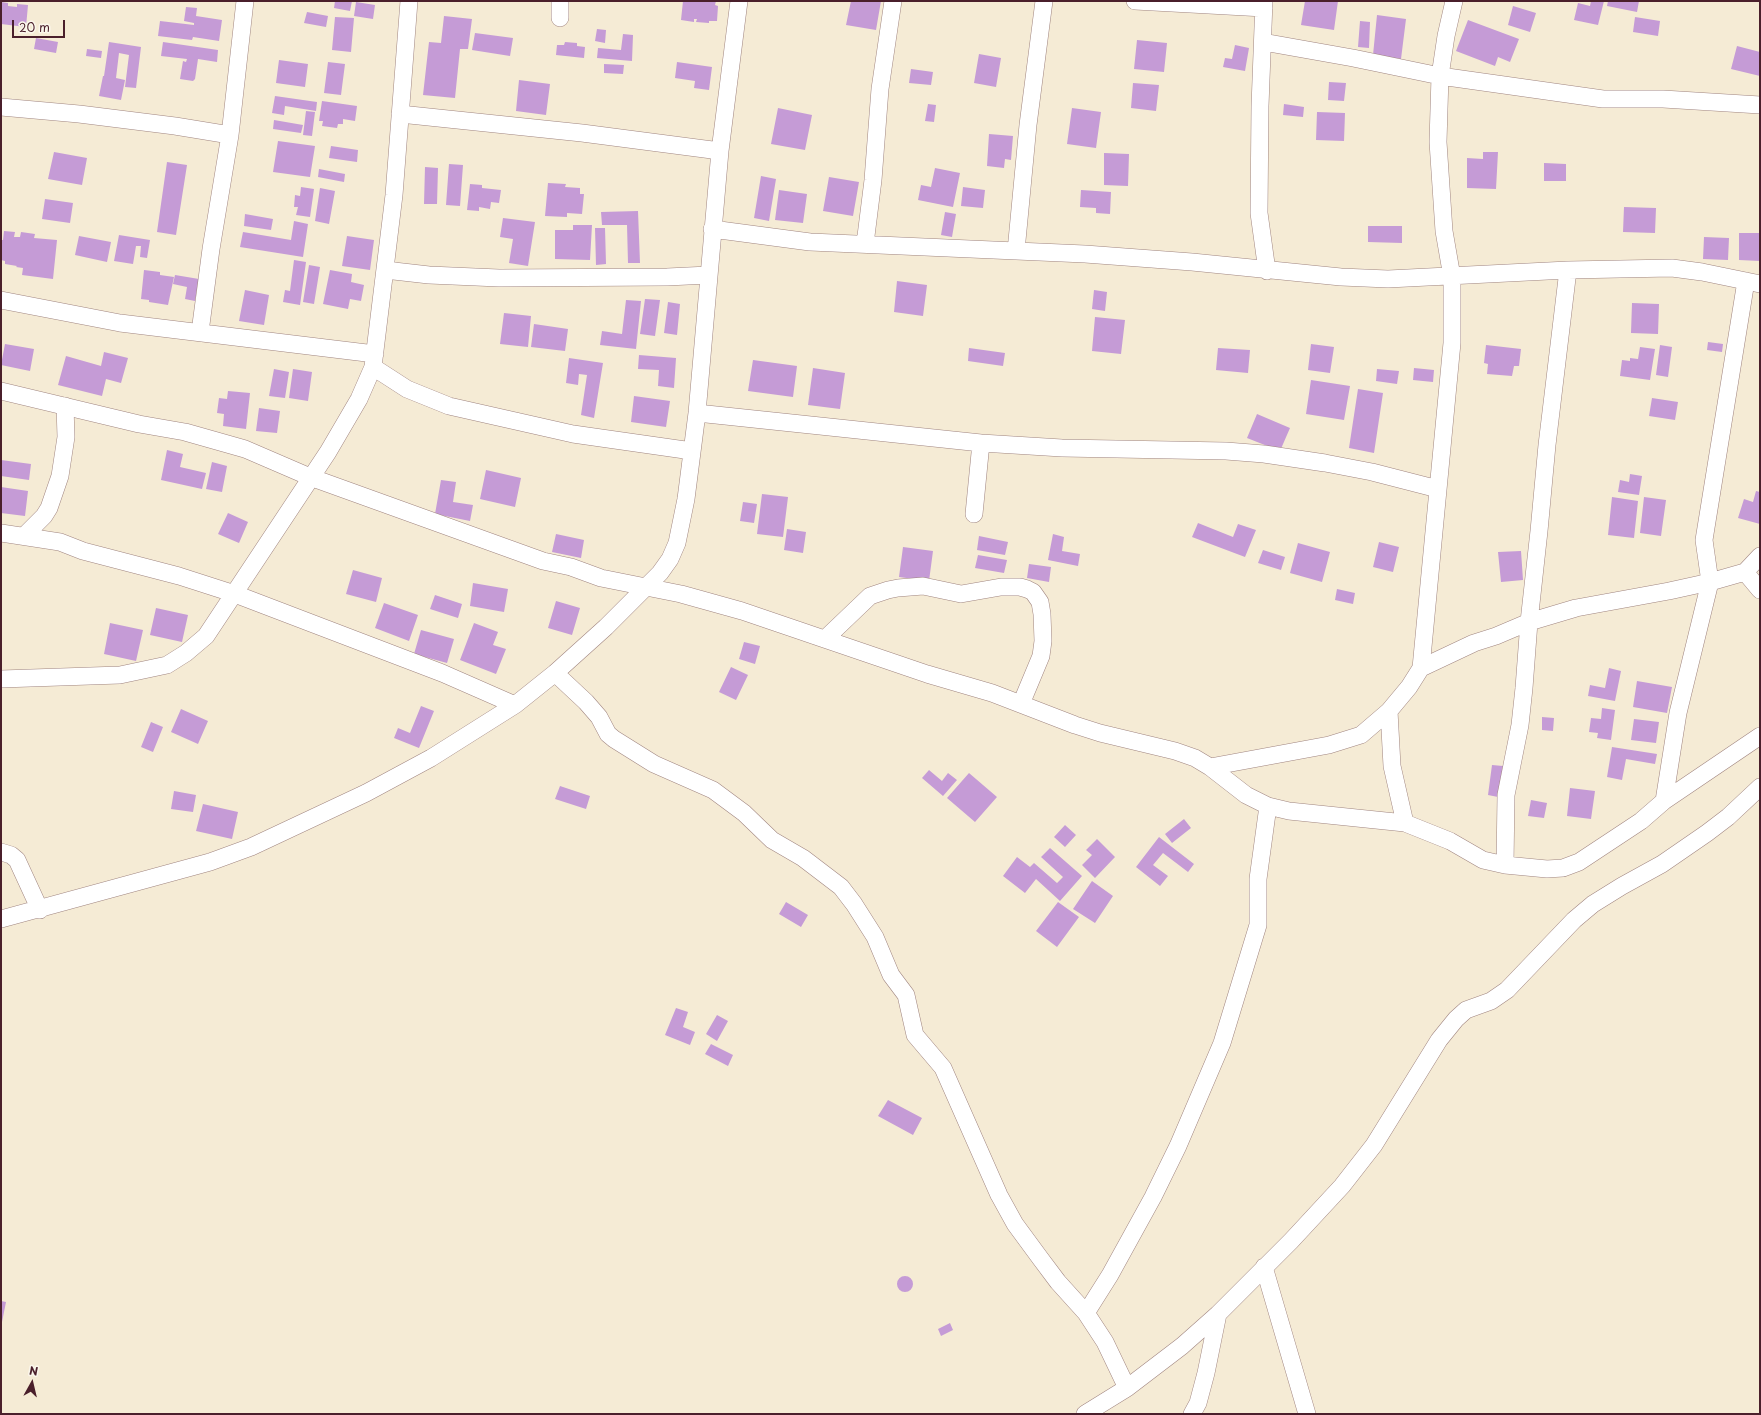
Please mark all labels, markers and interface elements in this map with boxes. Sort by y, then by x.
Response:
scale bar [14,12,67,38]
text: 20 m [19,18,50,36]
text: N [28,1362,39,1380]
north arrow [12,1363,52,1403]

